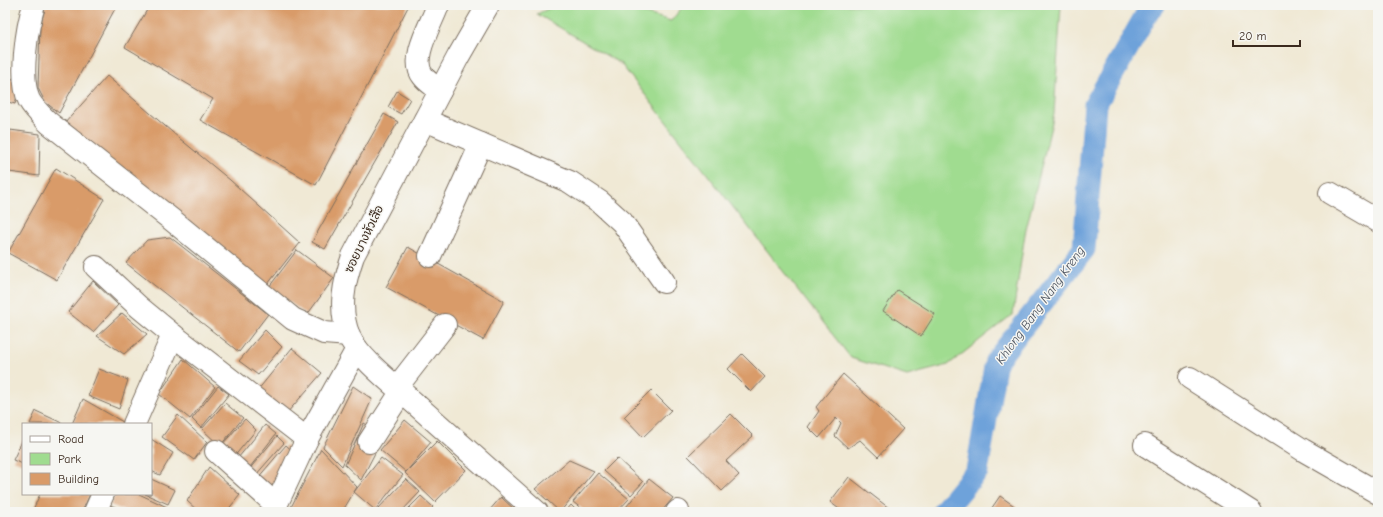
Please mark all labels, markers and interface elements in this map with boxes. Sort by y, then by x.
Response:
scale bar [1233,22,1300,48]
text: 20 m [1239,29,1267,43]
street label: ซอยบางหัวเสือ [341,202,386,275]
water label: Khlong Bang Nang Kreng [992,243,1088,367]
legend [22,423,152,495]
text: Road [58,432,84,446]
text: Park [58,452,81,466]
text: Building [58,472,99,486]

